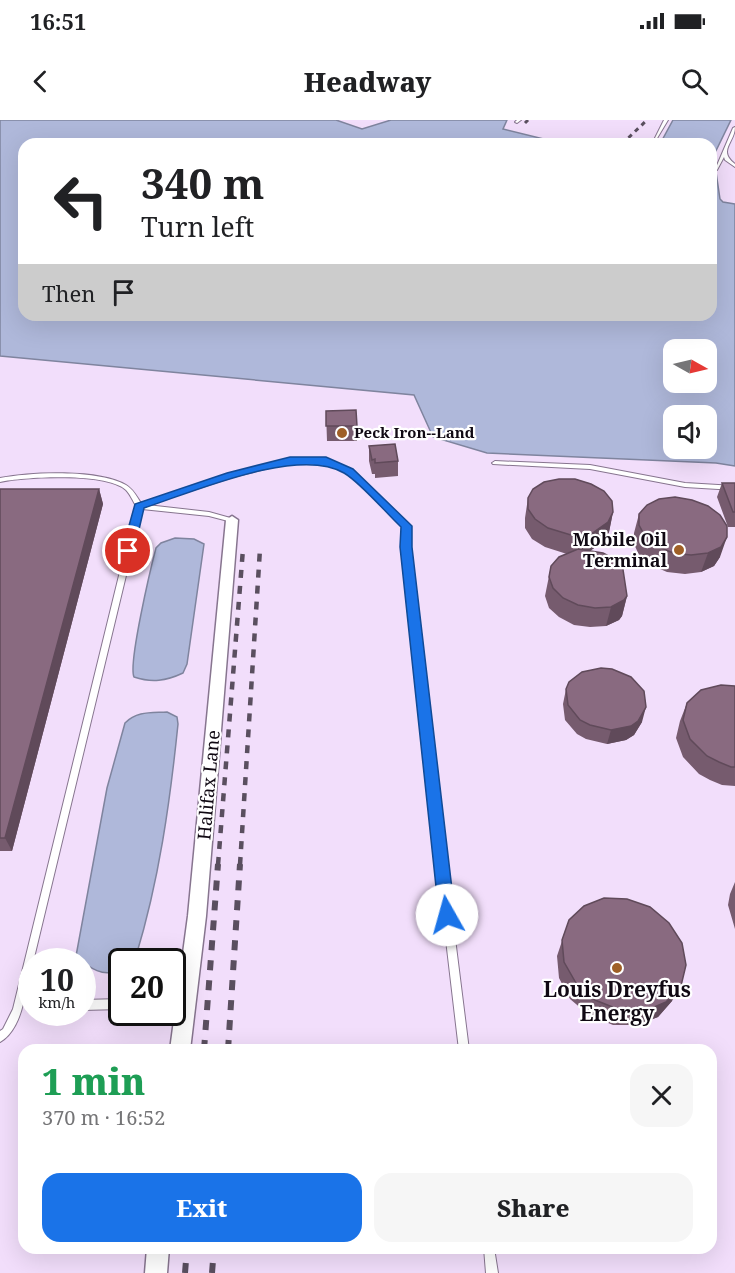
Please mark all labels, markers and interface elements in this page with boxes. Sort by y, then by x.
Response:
text: 16:51 [30,6,86,36]
text: Headway [304,63,431,100]
icon: back [24,65,57,98]
icon: search [678,65,711,98]
text: 340 m [141,154,265,211]
icon: left [42,162,120,240]
text: Turn left [141,208,254,245]
icon: arrive [107,276,140,309]
text: Then [42,278,95,308]
north arrow [663,339,717,393]
map controls [663,339,717,459]
button: sound [663,405,717,459]
place label: Peck Iron--Land [354,422,475,442]
marker: Peck Iron--Land [335,426,349,440]
pin [102,525,153,576]
place label: Mobile Oil Terminal [573,527,668,572]
icon: arrive [111,534,144,567]
marker: Mobile Oil Terminal [672,543,686,557]
street label: Halifax Lane [191,729,225,841]
position arrow [415,883,479,947]
speed limit sign: 20 [108,948,186,1026]
text: 10 [40,959,74,1000]
marker: Louis Dreyfus Energy [610,961,624,975]
place label: Louis Dreyfus Energy [543,975,691,1027]
text: km/h [39,992,75,1012]
text: 1 min [42,1057,145,1106]
button: close [630,1064,693,1127]
text: 370 m · 16:52 [42,1104,165,1131]
button: Exit [42,1173,362,1242]
button: Share [374,1173,693,1242]

